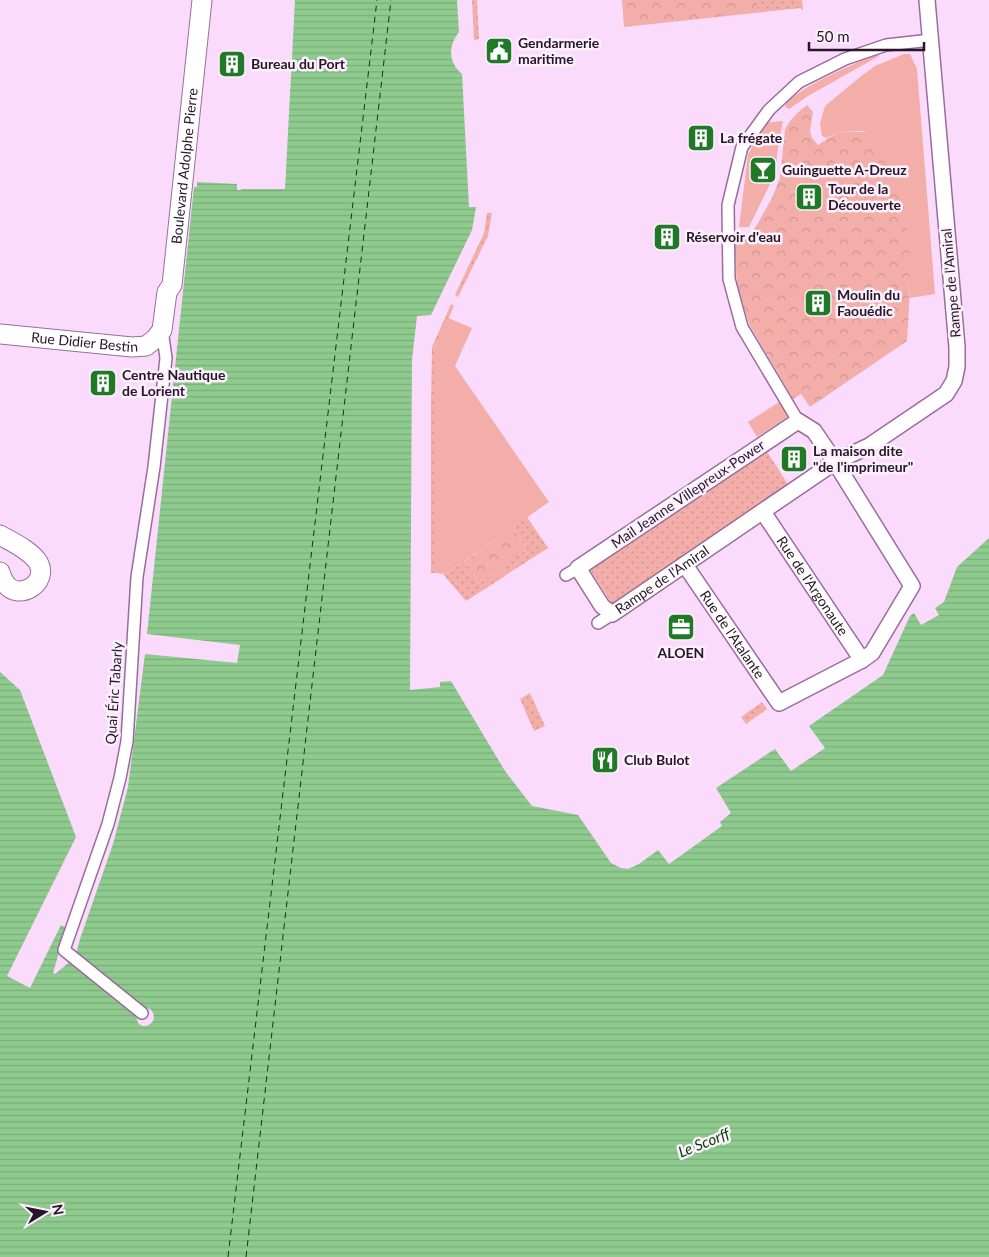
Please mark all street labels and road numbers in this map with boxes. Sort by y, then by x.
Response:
street label: Boulevard Adolphe Pierre [167,87,201,245]
street label: Rampe de l'Amiral [937,228,964,338]
street label: Rue Didier Bestin [31,328,138,355]
street label: Mail Jeanne Villepreux-Power [608,436,768,551]
street label: Rue de l'Argonaute [774,533,852,639]
street label: Rampe de l'Amiral [612,541,712,617]
street label: Rue de l'Atalante [697,587,769,681]
street label: Quai Éric Tabarly [101,640,126,745]

